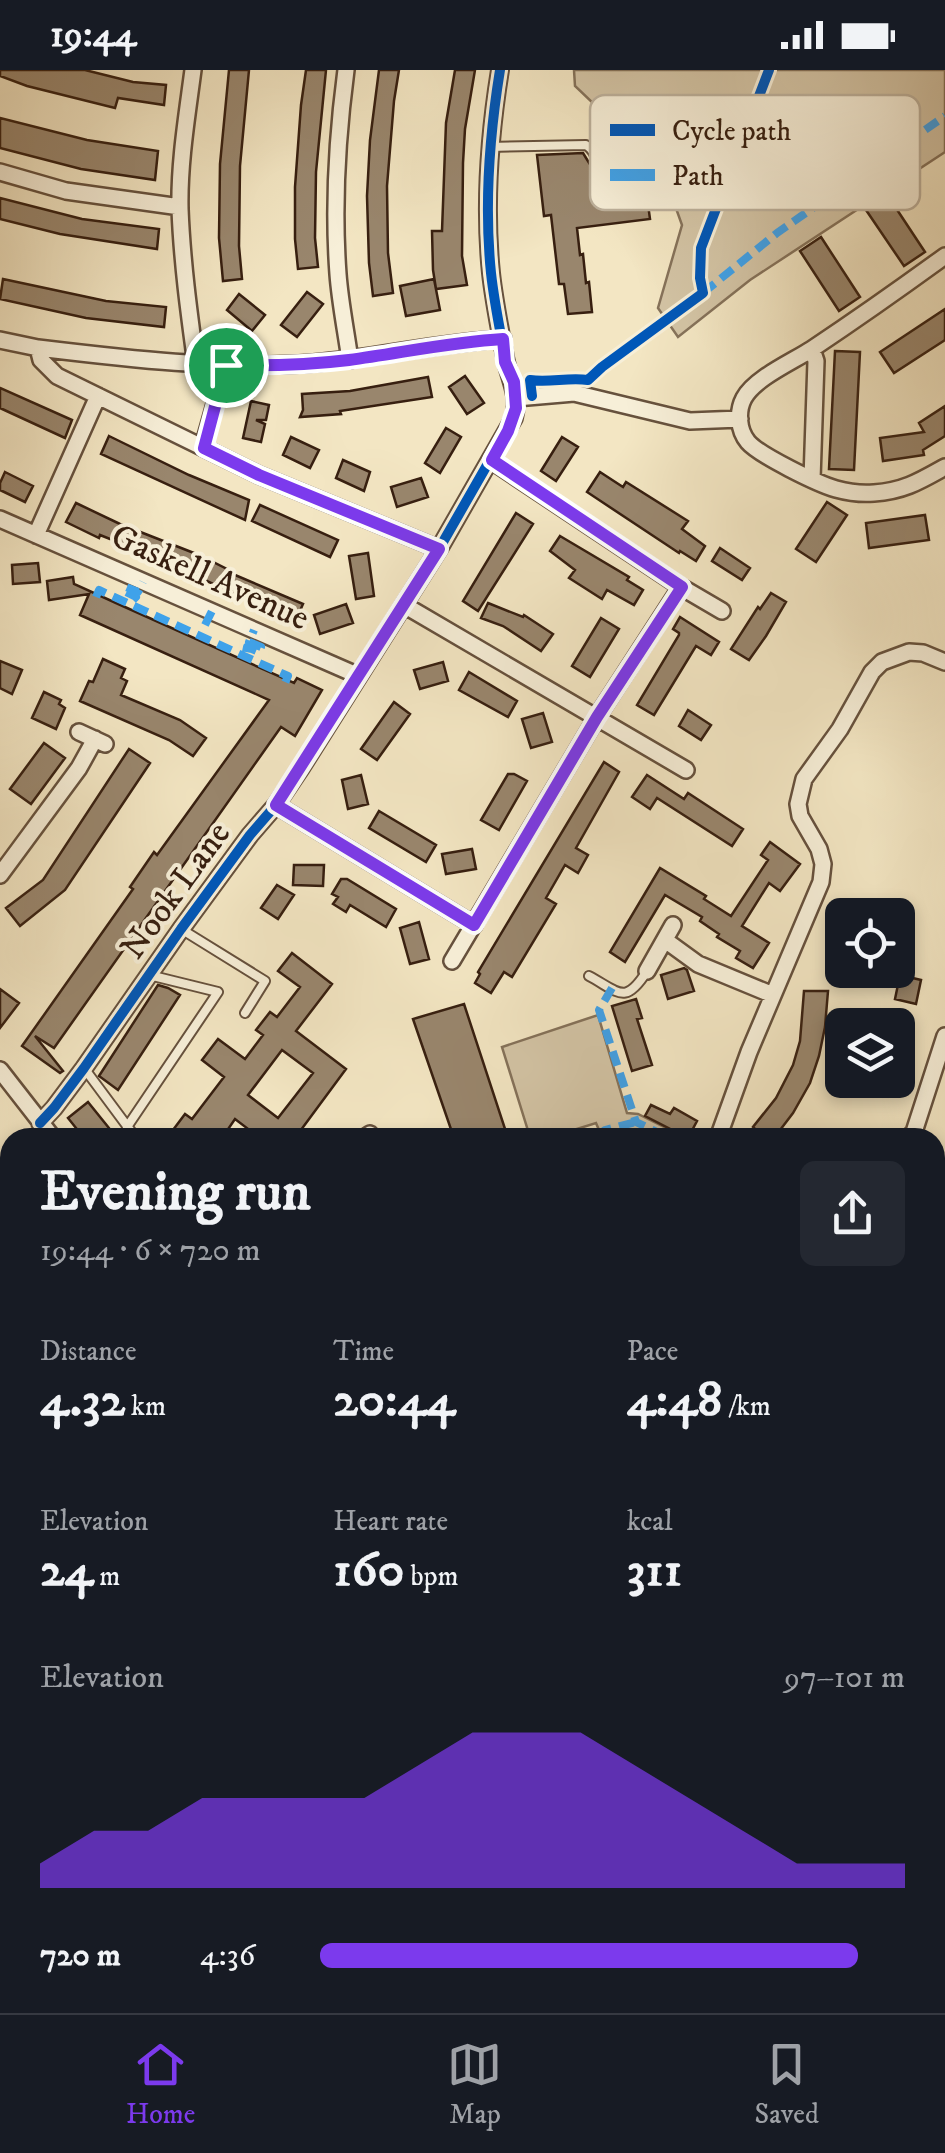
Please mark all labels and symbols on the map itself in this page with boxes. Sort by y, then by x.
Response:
legend [590,95,920,210]
text: Cycle path [672,114,791,149]
text: Path [672,159,724,194]
pin [184,323,269,408]
street label: Gaskell Avenue [104,515,316,641]
street label: Nook Lane [111,814,241,968]

